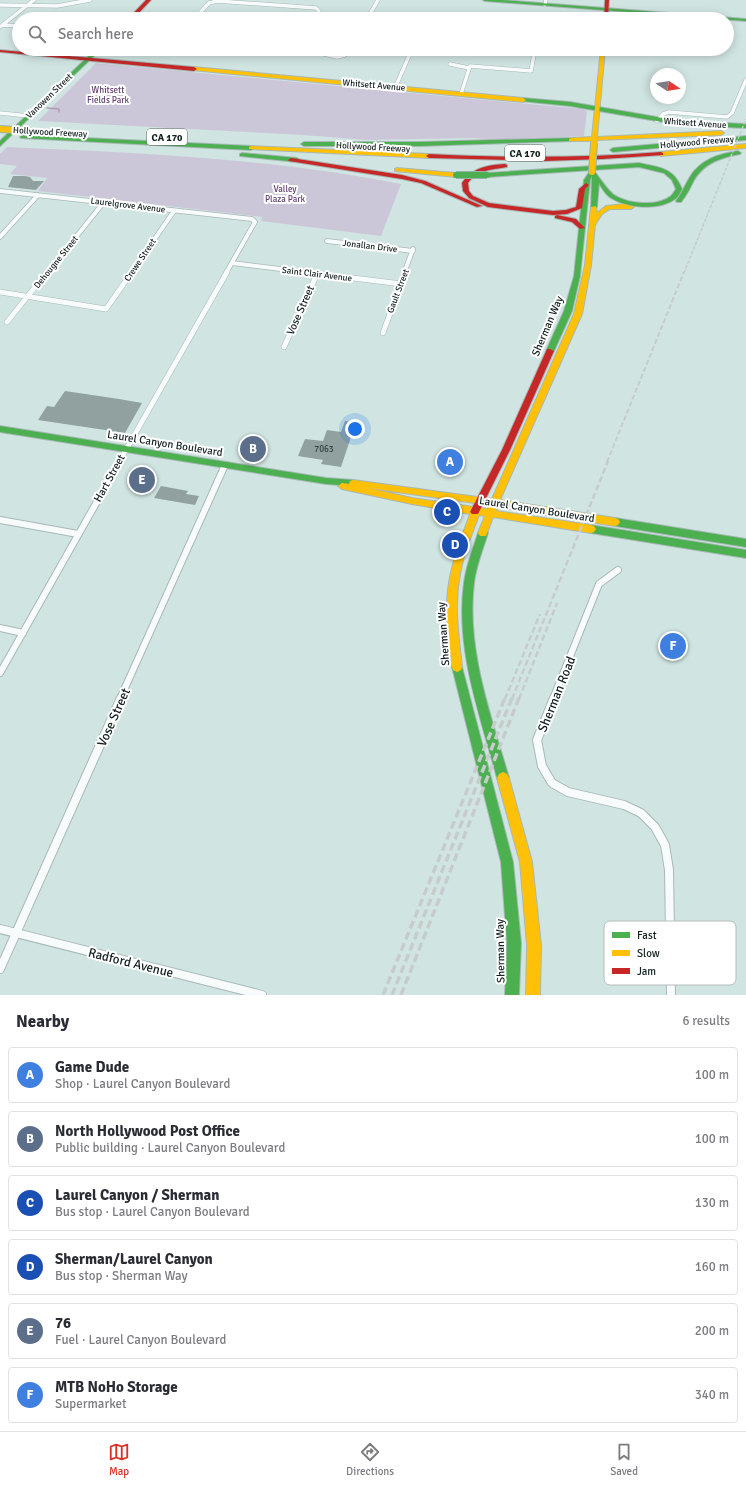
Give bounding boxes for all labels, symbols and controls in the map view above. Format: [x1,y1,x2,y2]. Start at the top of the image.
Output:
search box [12,12,734,56]
icon: search [26,23,48,45]
text: Search here [58,25,134,43]
north arrow [650,68,686,104]
street label: Vanowen Street [24,72,75,121]
street label: Whitsett Avenue [342,77,406,94]
park label: Whitsett Fields Park [87,85,130,106]
street label: Whitsett Avenue [663,116,727,131]
street label: Hollywood Freeway [13,125,88,140]
road number: CA 170 [147,129,187,145]
street label: Hollywood Freeway [660,134,735,151]
street label: Hollywood Freeway [336,140,411,155]
road number: CA 170 [505,145,545,161]
park label: Valley Plaza Park [265,184,306,205]
street label: Laurelgrove Avenue [90,195,167,216]
street label: Dehougne Street [32,234,81,291]
street label: Crewe Street [122,237,159,284]
street label: Jonallan Drive [342,238,398,255]
street label: Saint Clair Avenue [281,265,353,284]
street label: Gault Street [385,268,412,315]
street label: Vose Street [284,283,317,337]
street label: Sherman Way [529,293,566,358]
your location [345,419,365,439]
street label: Laurel Canyon Boulevard [106,428,224,459]
pin: B [240,434,266,464]
house number: 7063 [314,444,334,455]
pin: A [437,447,463,477]
street label: Hart Street [91,452,128,504]
pin: E [129,465,155,495]
street label: Laurel Canyon Boulevard [478,494,596,525]
pin: C [434,497,460,527]
pin: D [442,530,468,560]
street label: Sherman Way [435,601,452,666]
pin: F [660,631,686,661]
street label: Sherman Road [534,654,579,735]
street label: Vose Street [94,685,134,749]
street label: Sherman Way [493,918,508,983]
legend [604,921,736,985]
text: Fast [637,929,657,942]
street label: Radford Avenue [87,945,175,981]
text: Slow [637,947,660,960]
text: Jam [637,965,656,978]
text: Nearby [16,1011,69,1032]
text: 6 results [682,1013,730,1029]
text: Game Dude [55,1058,129,1076]
text: A [26,1067,34,1083]
text: 100 m [695,1067,729,1083]
text: Shop · Laurel Canyon Boulevard [55,1076,230,1092]
text: North Hollywood Post Office [55,1122,240,1140]
text: B [26,1131,34,1147]
text: 100 m [695,1131,729,1147]
text: Public building · Laurel Canyon Boulevard [55,1140,285,1156]
text: Laurel Canyon / Sherman [55,1186,219,1204]
text: C [26,1195,34,1211]
text: 130 m [695,1195,729,1211]
text: Bus stop · Laurel Canyon Boulevard [55,1204,250,1220]
text: Sherman/Laurel Canyon [55,1250,213,1268]
text: D [26,1259,34,1275]
text: 160 m [695,1259,729,1275]
text: Bus stop · Sherman Way [55,1268,188,1284]
text: 76 [55,1314,71,1332]
text: E [26,1323,34,1339]
text: 200 m [695,1323,729,1339]
text: Fuel · Laurel Canyon Boulevard [55,1332,226,1348]
text: MTB NoHo Storage [55,1378,178,1396]
text: F [27,1387,33,1403]
text: 340 m [695,1387,729,1403]
text: Supermarket [55,1396,127,1412]
tab: Map [108,1441,130,1478]
tab: Directions [346,1441,394,1478]
tab: Saved [610,1441,638,1478]

